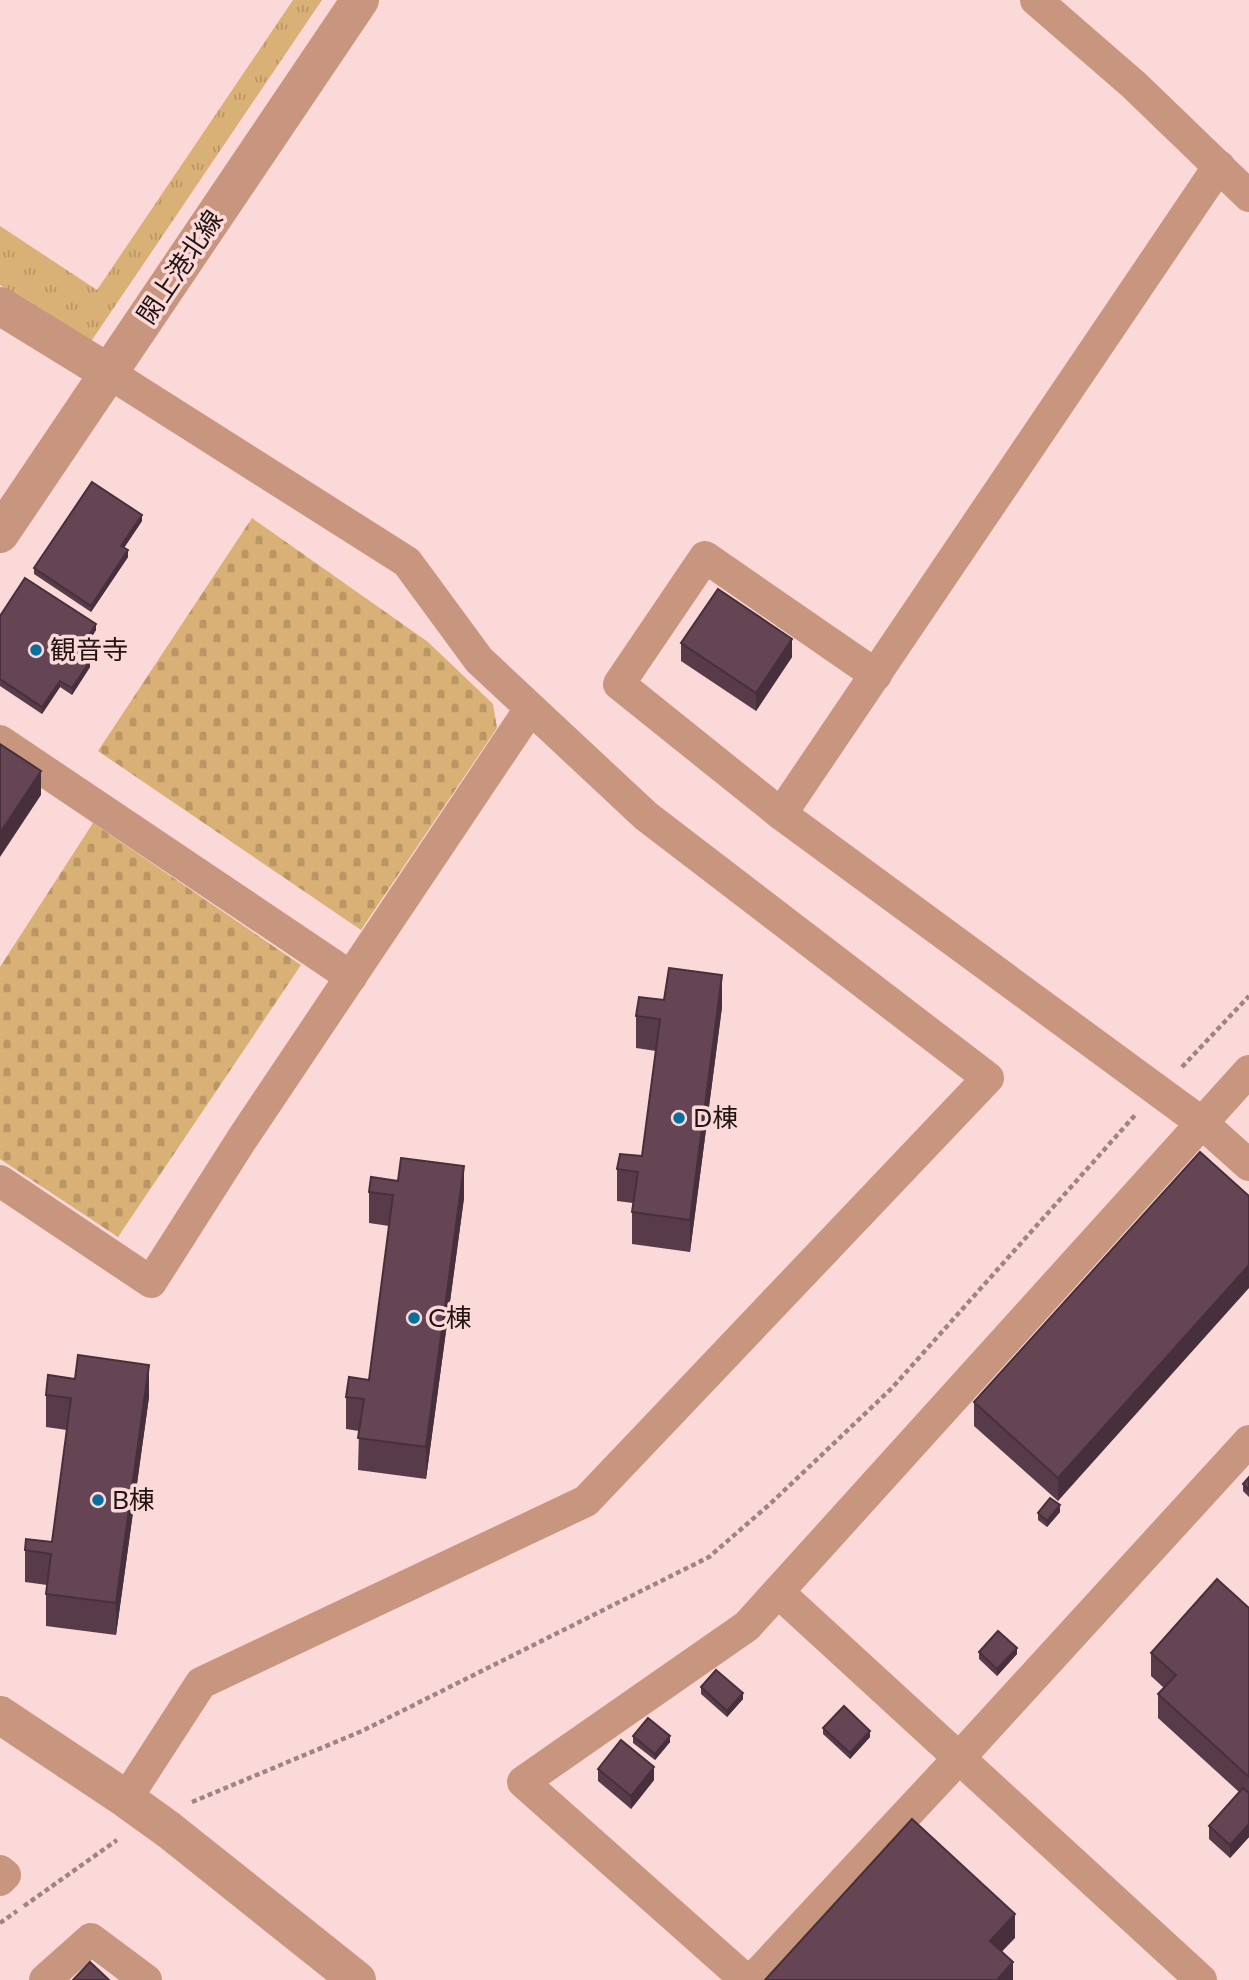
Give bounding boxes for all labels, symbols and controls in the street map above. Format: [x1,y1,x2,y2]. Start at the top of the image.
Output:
street label: 閖上港北線 [130,204,228,329]
place label: 観音寺 [50,633,128,664]
marker: 観音寺 [28,642,44,658]
place label: D棟 [693,1101,738,1132]
marker: D棟 [671,1110,687,1126]
place label: C棟 [428,1301,472,1332]
marker: C棟 [406,1310,422,1326]
place label: B棟 [112,1483,155,1514]
marker: B棟 [90,1492,106,1508]

